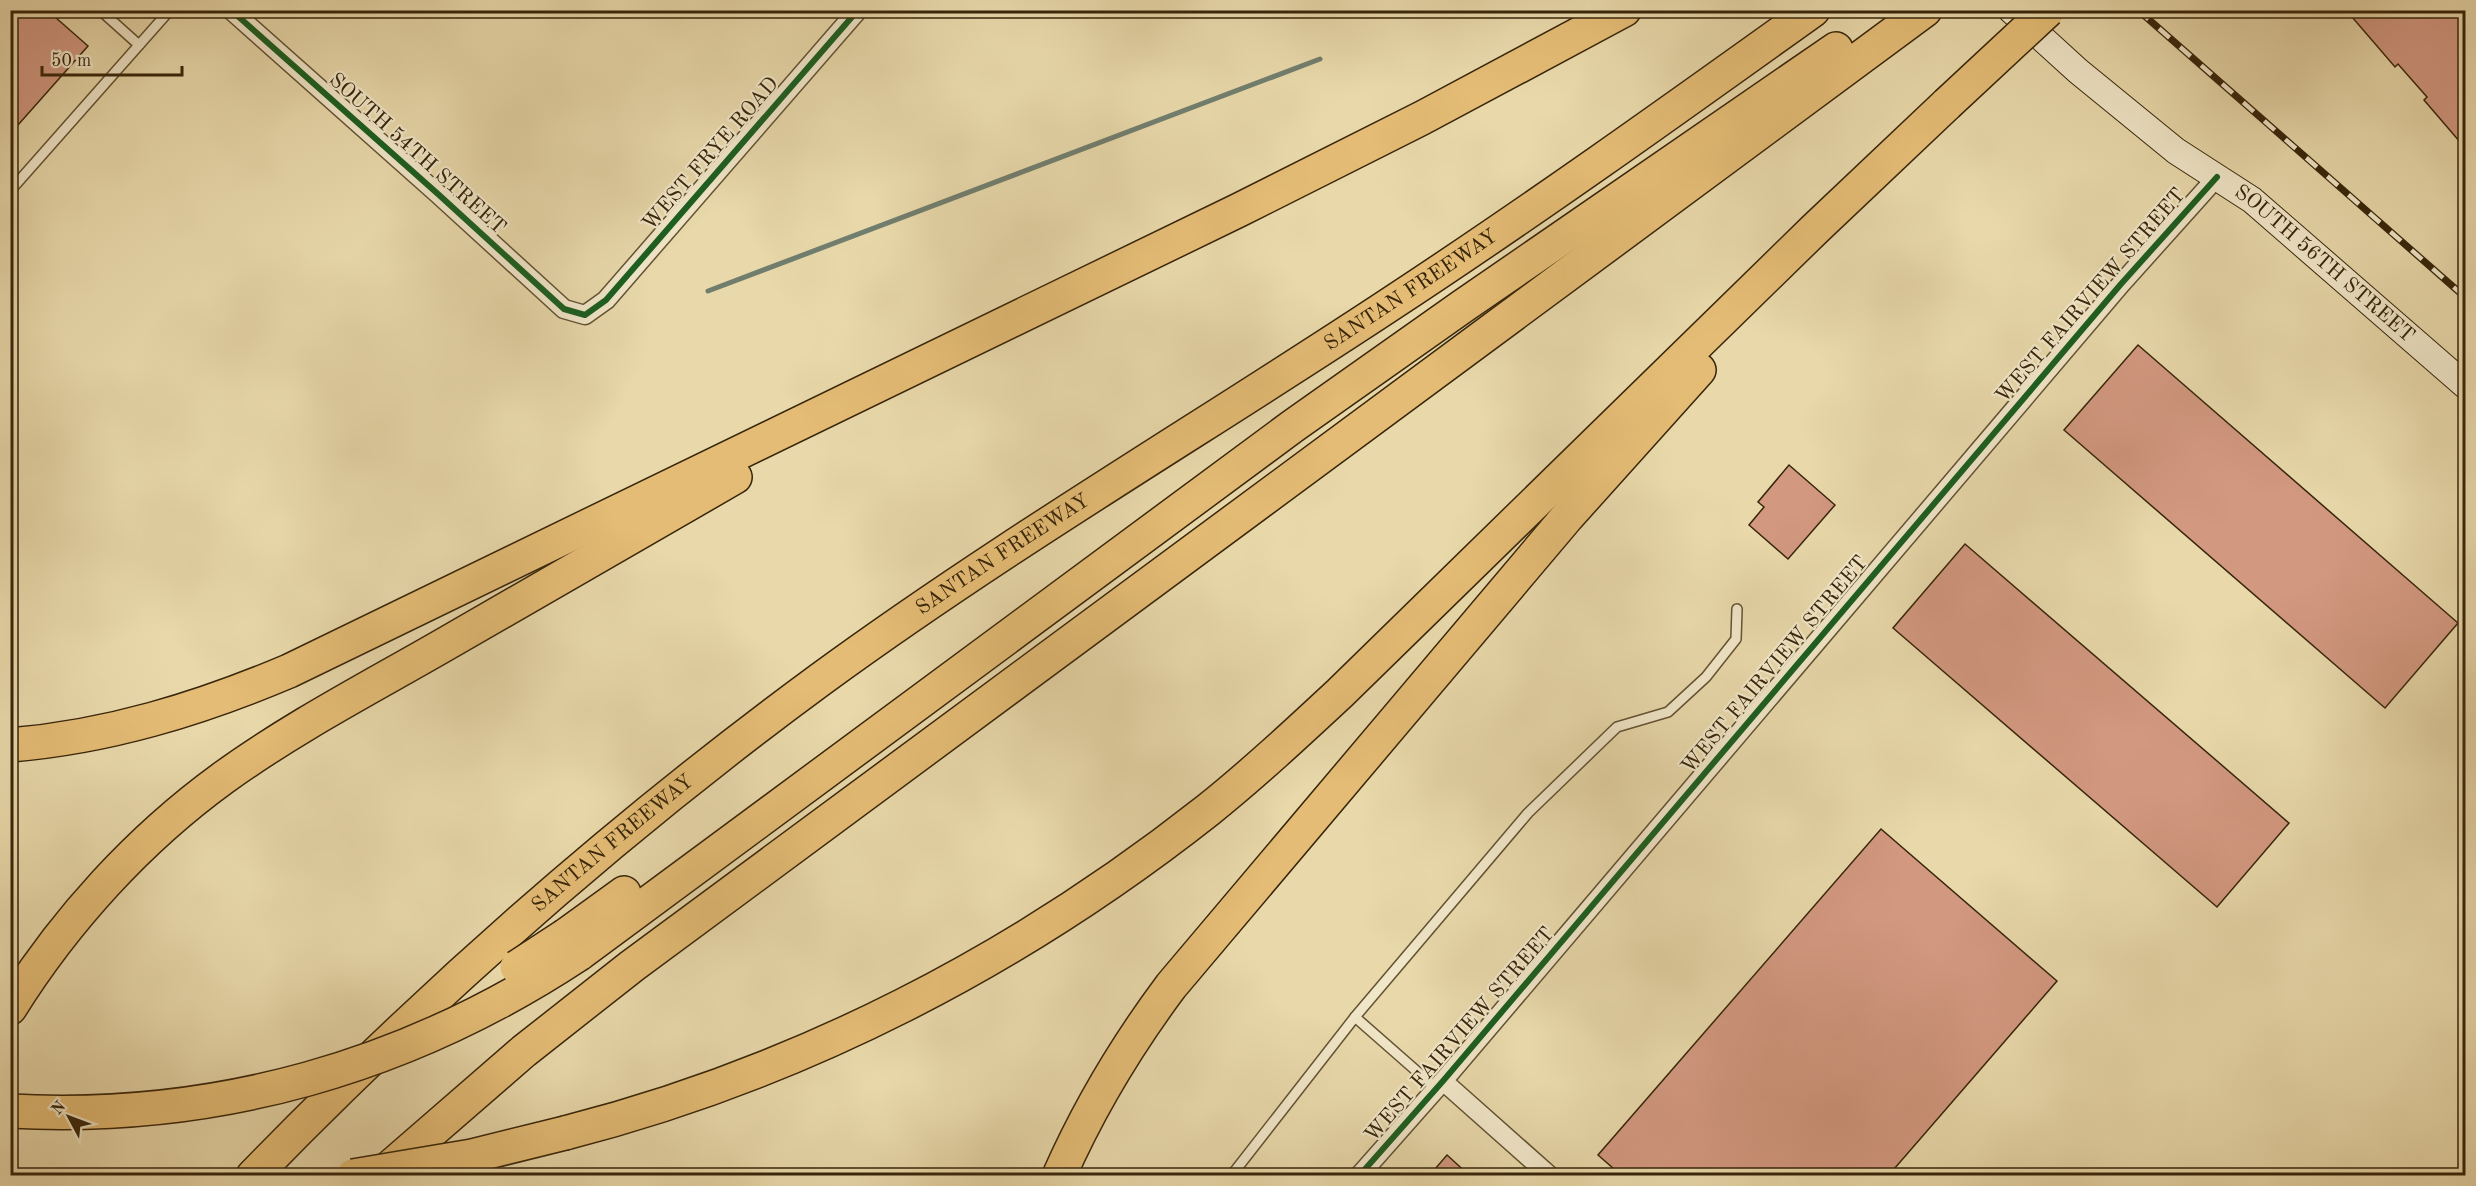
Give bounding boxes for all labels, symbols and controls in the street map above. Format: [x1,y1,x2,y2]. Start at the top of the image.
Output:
scale bar [42,39,182,77]
text: 50 m [51,52,91,70]
street label: SOUTH 54TH STREET [325,69,509,239]
street label: WEST FRYE ROAD [639,73,783,235]
street label: SOUTH 56TH STREET [2231,181,2418,347]
street label: WEST FAIRVIEW STREET [1992,185,2190,407]
street label: SANTAN FREEWAY [1320,225,1501,355]
street label: SANTAN FREEWAY [912,490,1093,619]
street label: WEST FAIRVIEW STREET [1678,552,1872,778]
street label: SANTAN FREEWAY [528,771,697,916]
street label: WEST FAIRVIEW STREET [1361,924,1559,1146]
north arrow [39,1087,99,1147]
text: N [49,1098,70,1118]

